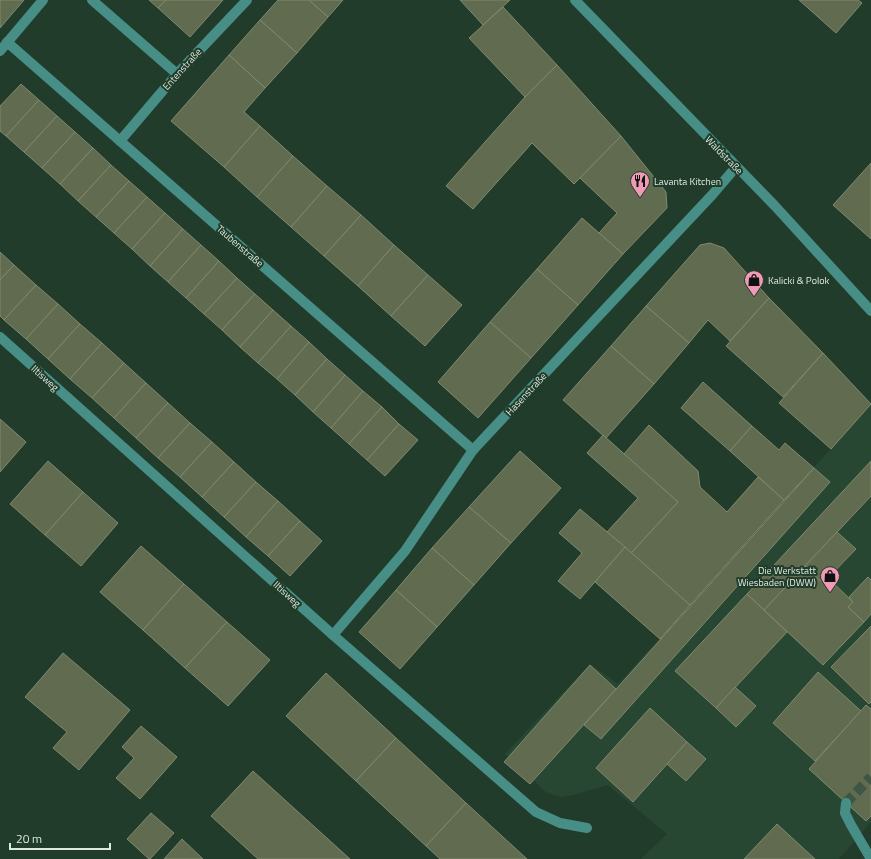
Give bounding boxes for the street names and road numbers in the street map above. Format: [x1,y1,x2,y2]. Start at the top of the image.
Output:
street label: Entenstraße [159,45,205,93]
street label: Waldstraße [702,132,746,178]
street label: Taubenstraße [213,221,267,271]
street label: Iltisweg [28,361,62,395]
street label: Hasenstraße [502,369,550,419]
street label: Iltisweg [270,577,304,611]

